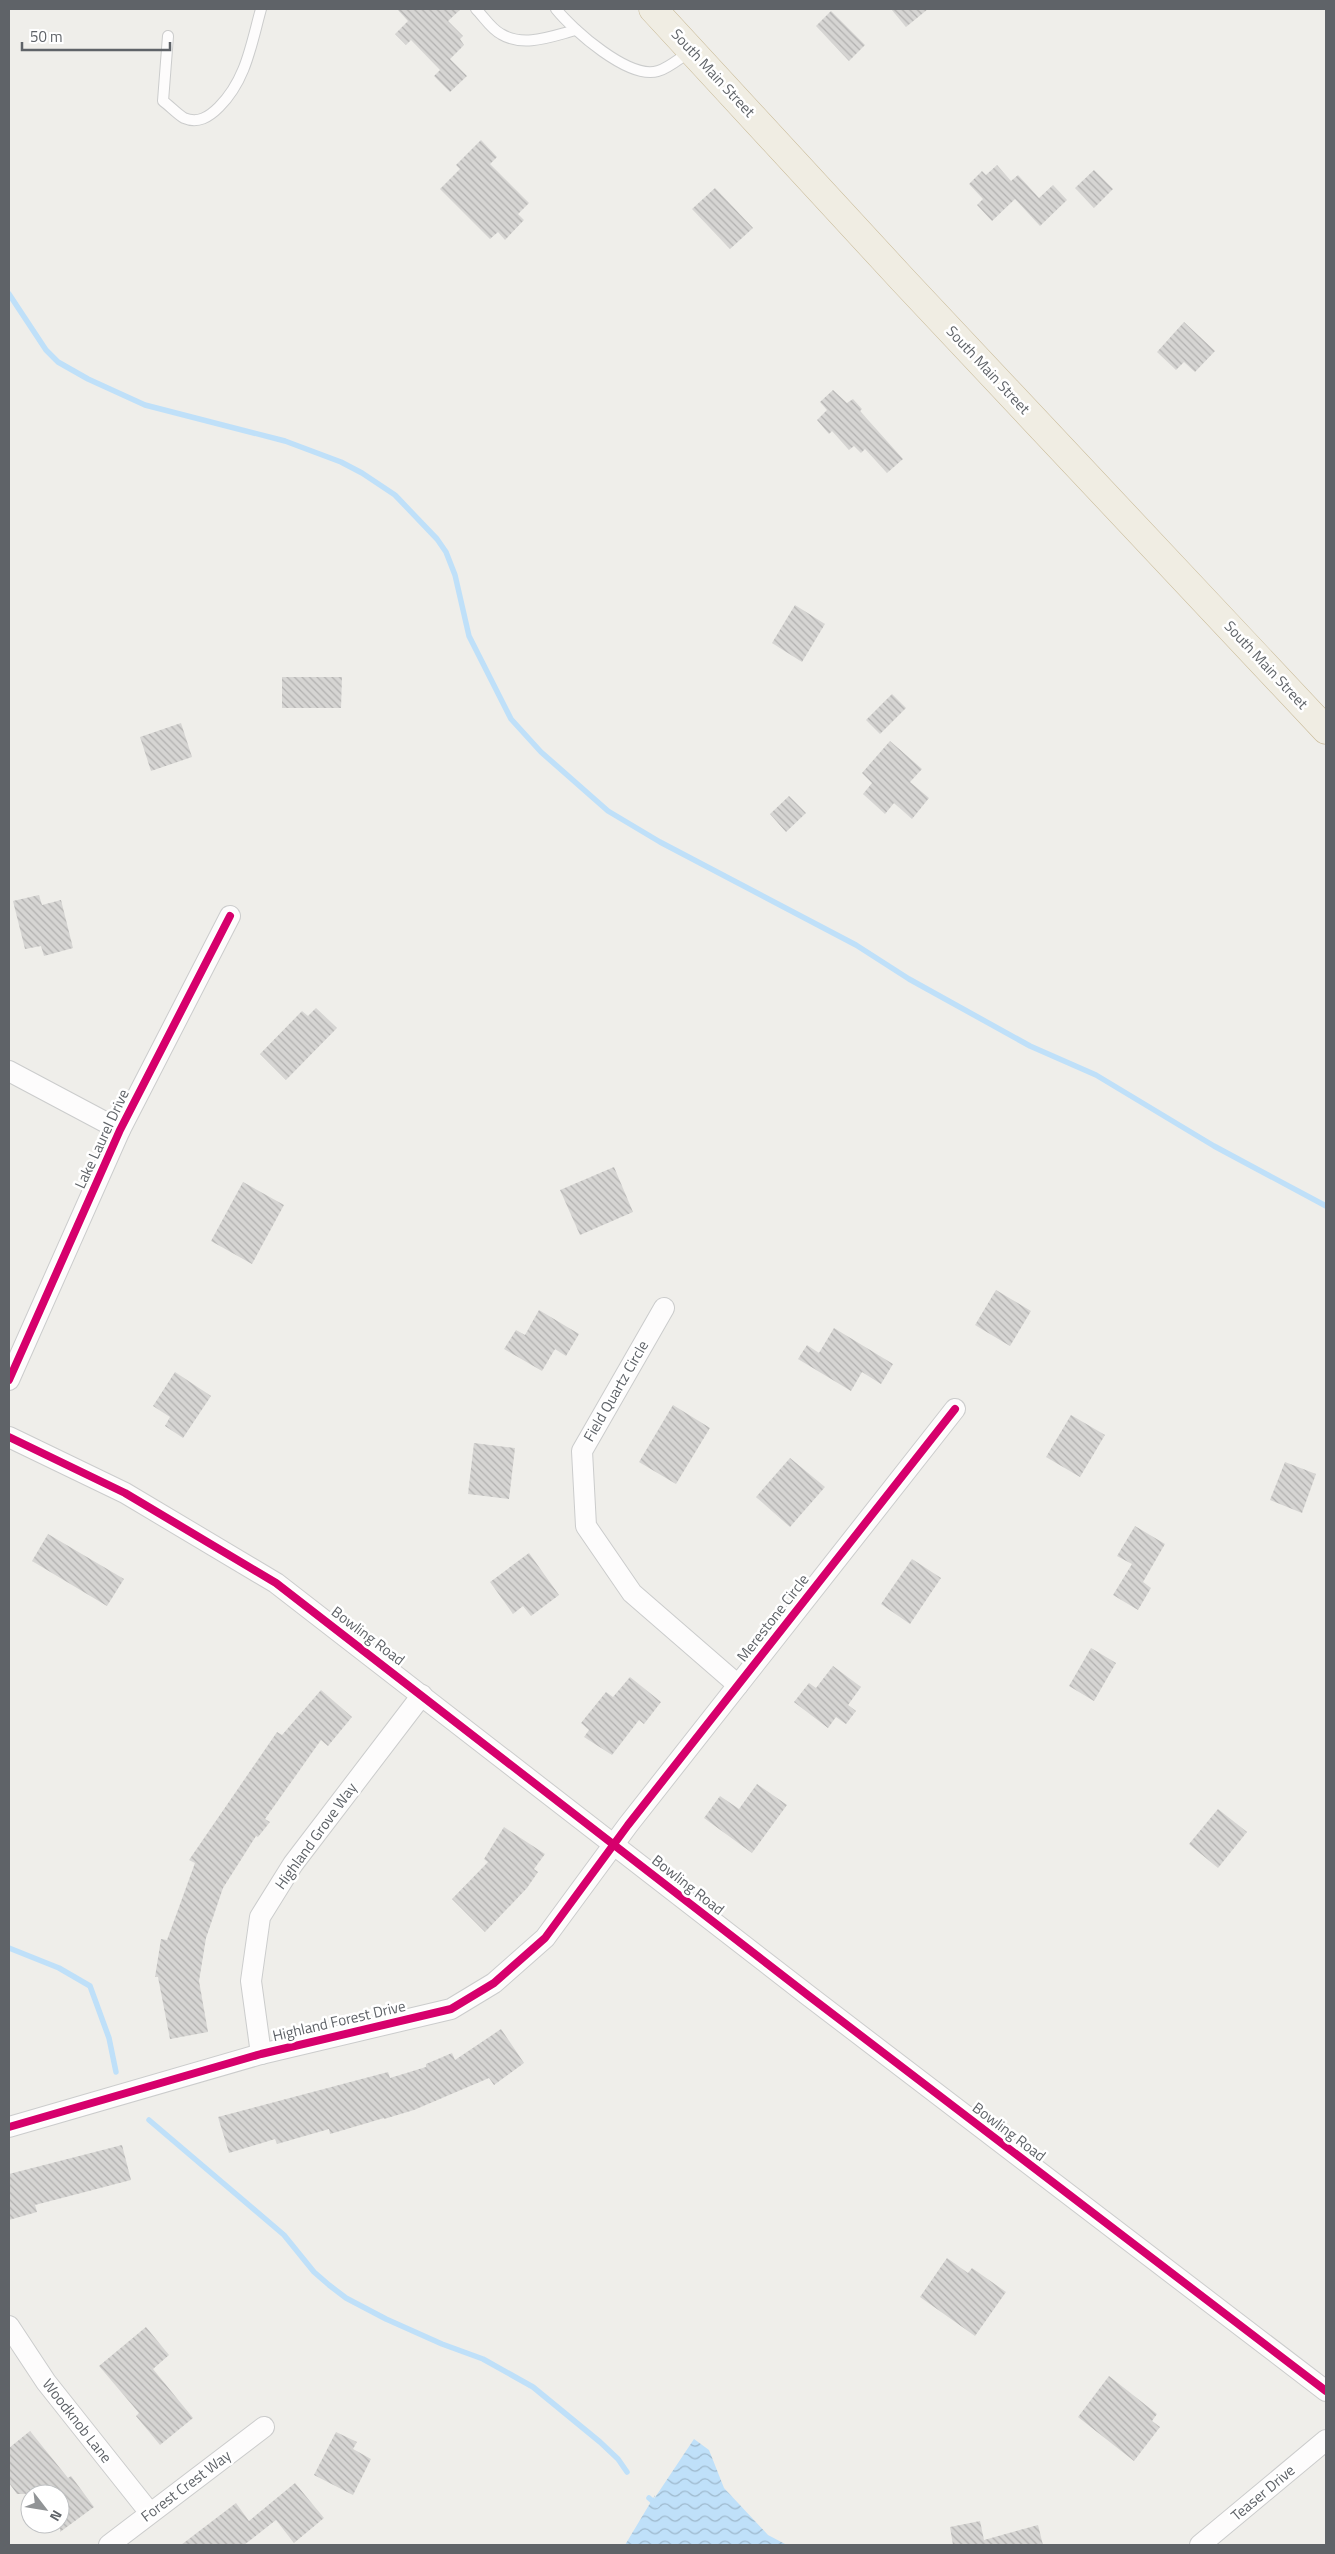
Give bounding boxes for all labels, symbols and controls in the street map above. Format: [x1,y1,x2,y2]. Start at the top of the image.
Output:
scale bar [22,20,170,52]
street label: South Main Street [666,23,761,123]
text: 50 m [30,25,63,48]
street label: South Main Street [941,320,1036,420]
street label: South Main Street [1219,615,1314,715]
street label: Lake Laurel Drive [68,1085,135,1192]
street label: Field Quartz Circle [577,1336,654,1446]
street label: Merestone Circle [731,1569,814,1666]
street label: Bowling Road [327,1600,410,1671]
street label: Highland Grove Way [269,1777,362,1894]
street label: Bowling Road [647,1849,730,1920]
street label: Highland Forest Drive [270,1994,408,2047]
street label: Bowling Road [968,2096,1051,2167]
street label: Woodknob Lane [37,2374,118,2468]
street label: Forest Crest Way [136,2444,236,2527]
street label: Teaser Drive [1226,2459,1300,2526]
north arrow [20,2484,70,2534]
text: N [45,2506,68,2526]

